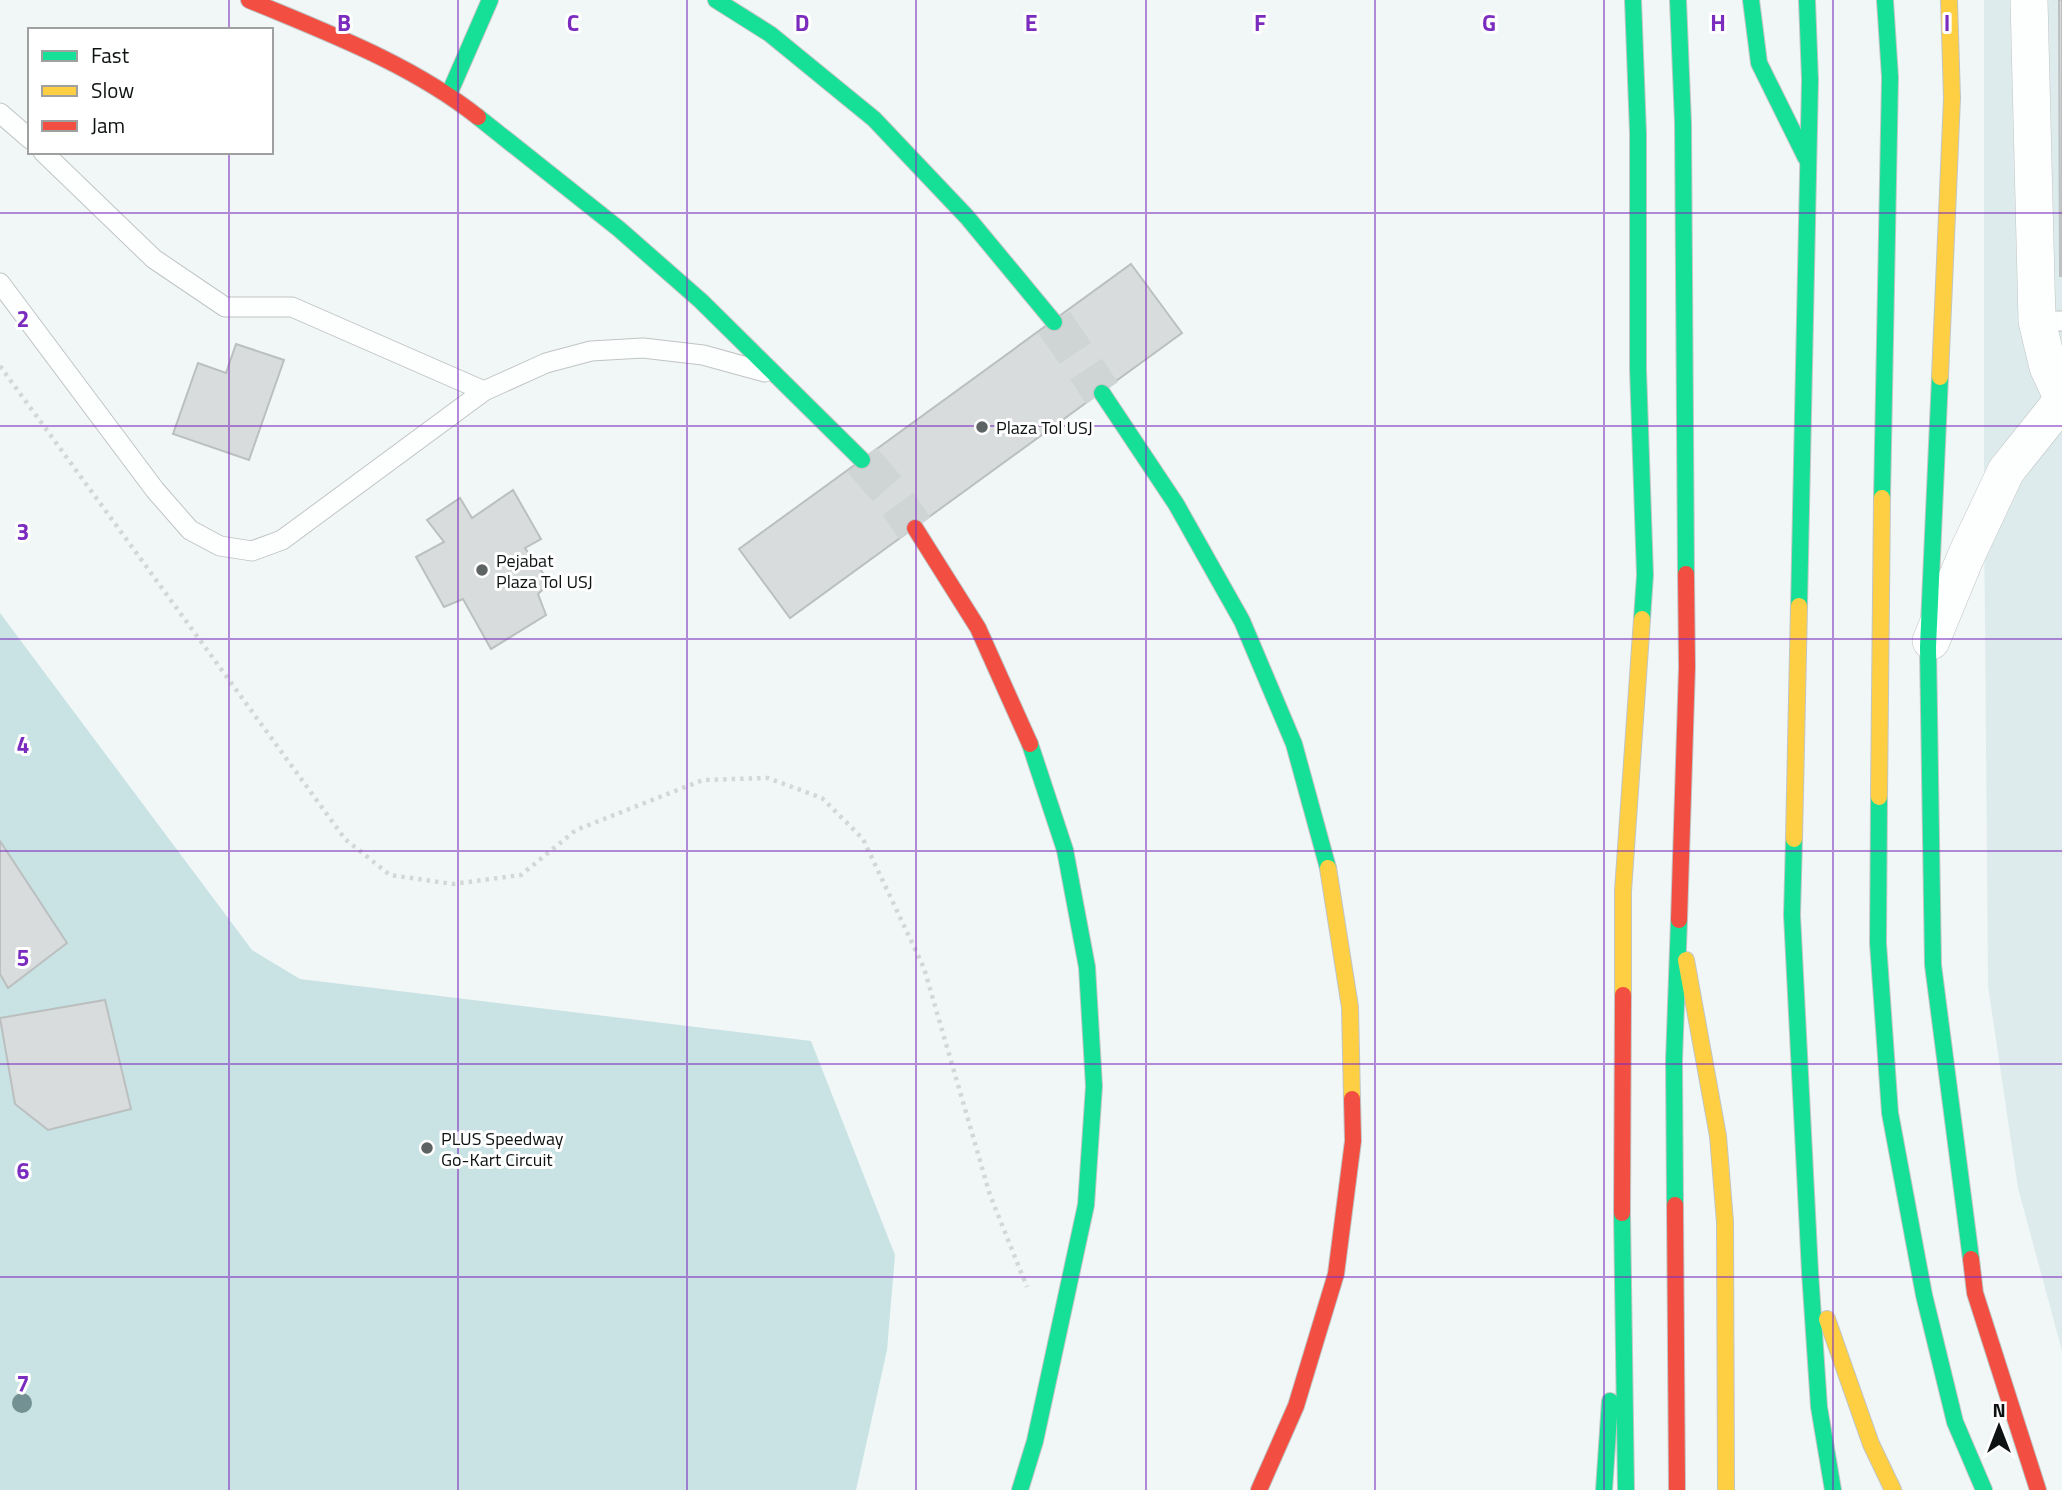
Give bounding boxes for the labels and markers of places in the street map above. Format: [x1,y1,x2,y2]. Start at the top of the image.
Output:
place label: Plaza Tol USJ [996,414,1093,441]
marker: Plaza Tol USJ [974,419,990,435]
place label: Pejabat Plaza Tol USJ [496,547,593,595]
marker: Pejabat Plaza Tol USJ [474,562,490,578]
place label: PLUS Speedway Go-Kart Circuit [441,1125,564,1173]
marker: PLUS Speedway Go-Kart Circuit [419,1140,435,1156]

